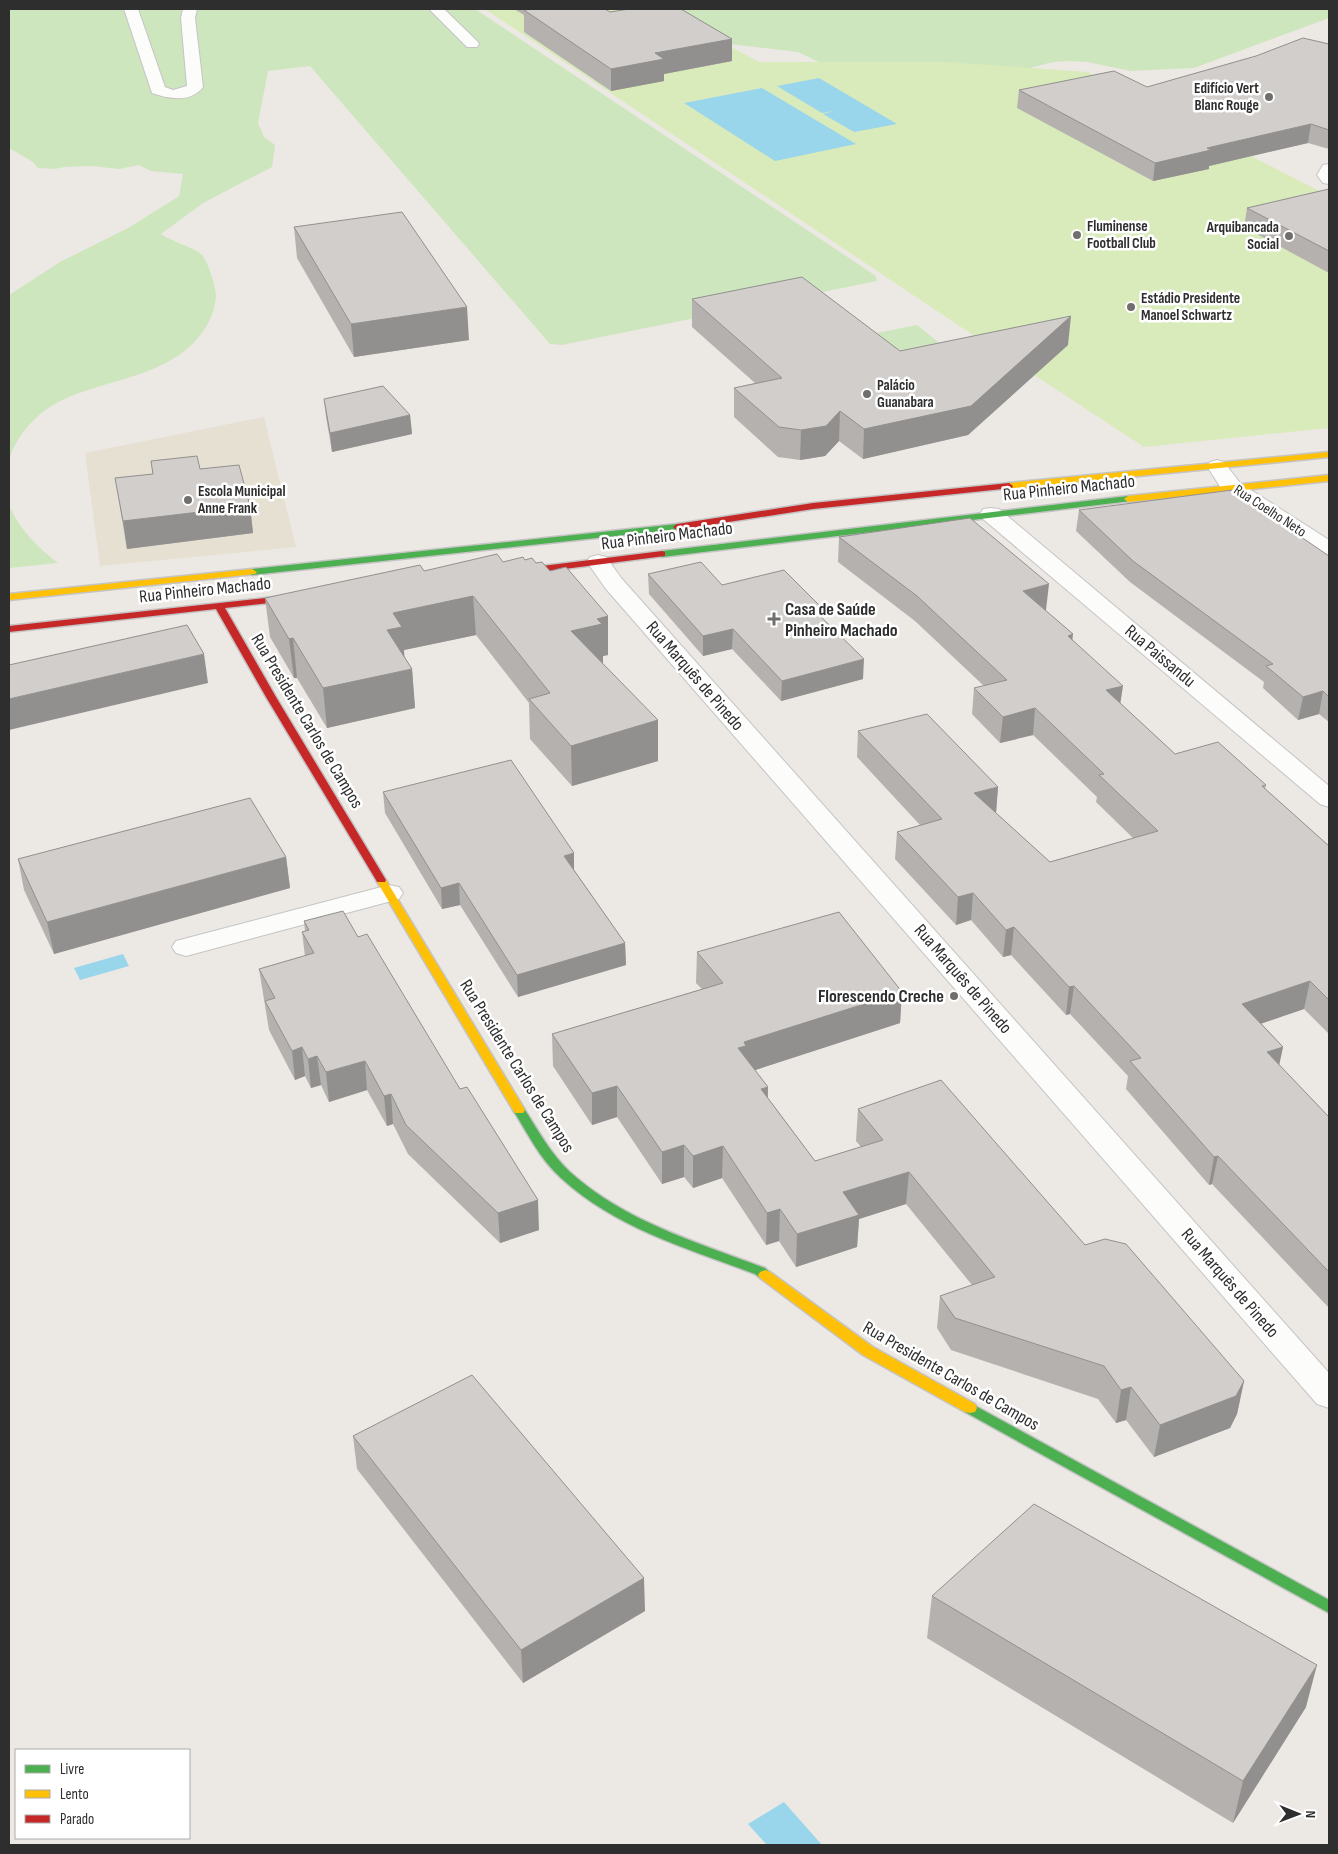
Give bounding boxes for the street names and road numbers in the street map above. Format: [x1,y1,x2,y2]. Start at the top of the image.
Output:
street label: Rua Pinheiro Machado [1002,471,1136,505]
street label: Rua Coelho Neto [1230,480,1310,542]
street label: Rua Pinheiro Machado [600,518,734,554]
street label: Rua Pinheiro Machado [138,573,272,607]
street label: Rua Marquês de Pinedo [642,617,748,735]
street label: Rua Paissandu [1120,620,1200,692]
street label: Rua Presidente Carlos de Campos [247,630,367,812]
street label: Rua Marquês de Pinedo [910,920,1016,1038]
street label: Rua Presidente Carlos de Campos [455,976,579,1156]
street label: Rua Marquês de Pinedo [1177,1224,1283,1342]
street label: Rua Presidente Carlos de Campos [859,1317,1043,1435]

